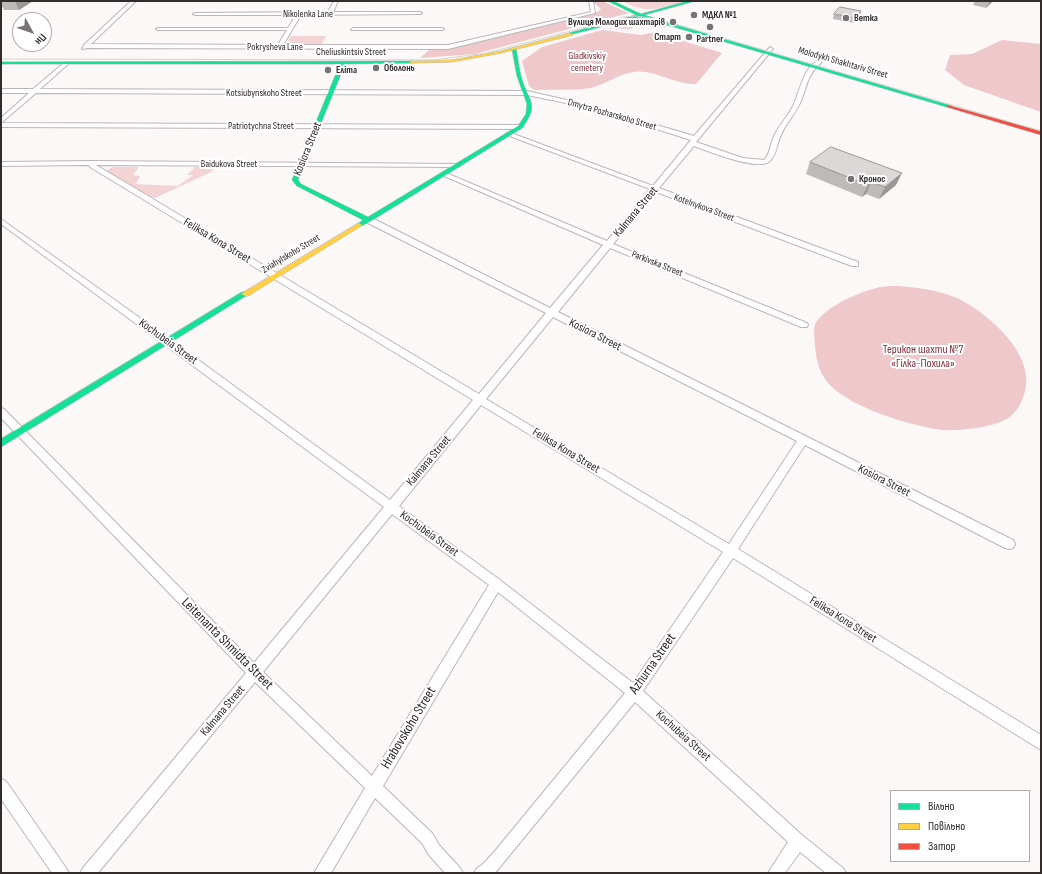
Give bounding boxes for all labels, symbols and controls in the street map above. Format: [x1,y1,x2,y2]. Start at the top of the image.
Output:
street label: Nikolenka Lane [283,8,333,20]
place label: МДКЛ №1 [702,9,737,21]
marker: МДКЛ №1 [689,10,699,20]
north arrow [12,12,52,52]
place label: Ветка [854,12,878,24]
marker: Ветка [841,13,851,23]
place label: Вулиця Молодих шахтарів [568,16,665,28]
marker: Вулиця Молодих шахтарів [668,17,678,27]
marker: Partner [705,22,715,32]
text: Пн [32,31,49,48]
place label: Старт [654,31,681,43]
marker: Старт [684,32,694,42]
place label: Partner [697,33,723,45]
street label: Pokrysheva Lane [247,41,303,53]
street label: Molodykh Shakhtariv Street [797,44,889,82]
street label: Cheliuskintsiv Street [316,46,386,58]
park label: Gladkivskiy cemetery [568,50,606,74]
place label: Оболонь [384,62,415,74]
marker: Оболонь [371,63,381,73]
place label: Еліта [336,64,357,76]
marker: Еліта [323,65,333,75]
street label: Kotsiubynskoho Street [226,87,302,99]
street label: Dmytra Pozharskoho Street [566,97,658,133]
street label: Patriotychna Street [228,120,294,132]
street label: Kosiora Street [291,120,325,178]
street label: Baidukova Street [201,158,257,170]
place label: Кронос [859,173,886,185]
marker: Кронос [846,174,856,184]
street label: Kalmana Street [611,184,661,240]
street label: Kotelnykova Street [672,192,736,224]
street label: Feliksa Kona Street [181,215,253,267]
street label: Zviahylskoho Street [260,232,322,276]
street label: Parkivska Street [630,248,684,280]
street label: Kochubeia Street [136,316,200,368]
street label: Kosiora Street [566,316,624,354]
park label: Терикон шахти №7 «Гілка-Похила» [883,343,963,371]
street label: Feliksa Kona Street [530,425,602,477]
street label: Kalmana Street [404,433,454,489]
street label: Kosiora Street [855,462,913,500]
street label: Kochubeia Street [397,508,461,560]
street label: Feliksa Kona Street [807,594,879,646]
street label: Leitenanta Shmidta Street [178,595,276,693]
street label: Azhurna Street [626,630,680,698]
street label: Kalmana Street [198,683,248,739]
street label: Hrabovskoho Street [378,684,440,772]
street label: Kochubeia Street [653,708,713,764]
legend [890,790,1030,862]
text: Вільно [928,799,954,814]
text: Повільно [928,819,965,834]
text: Затор [928,839,956,854]

